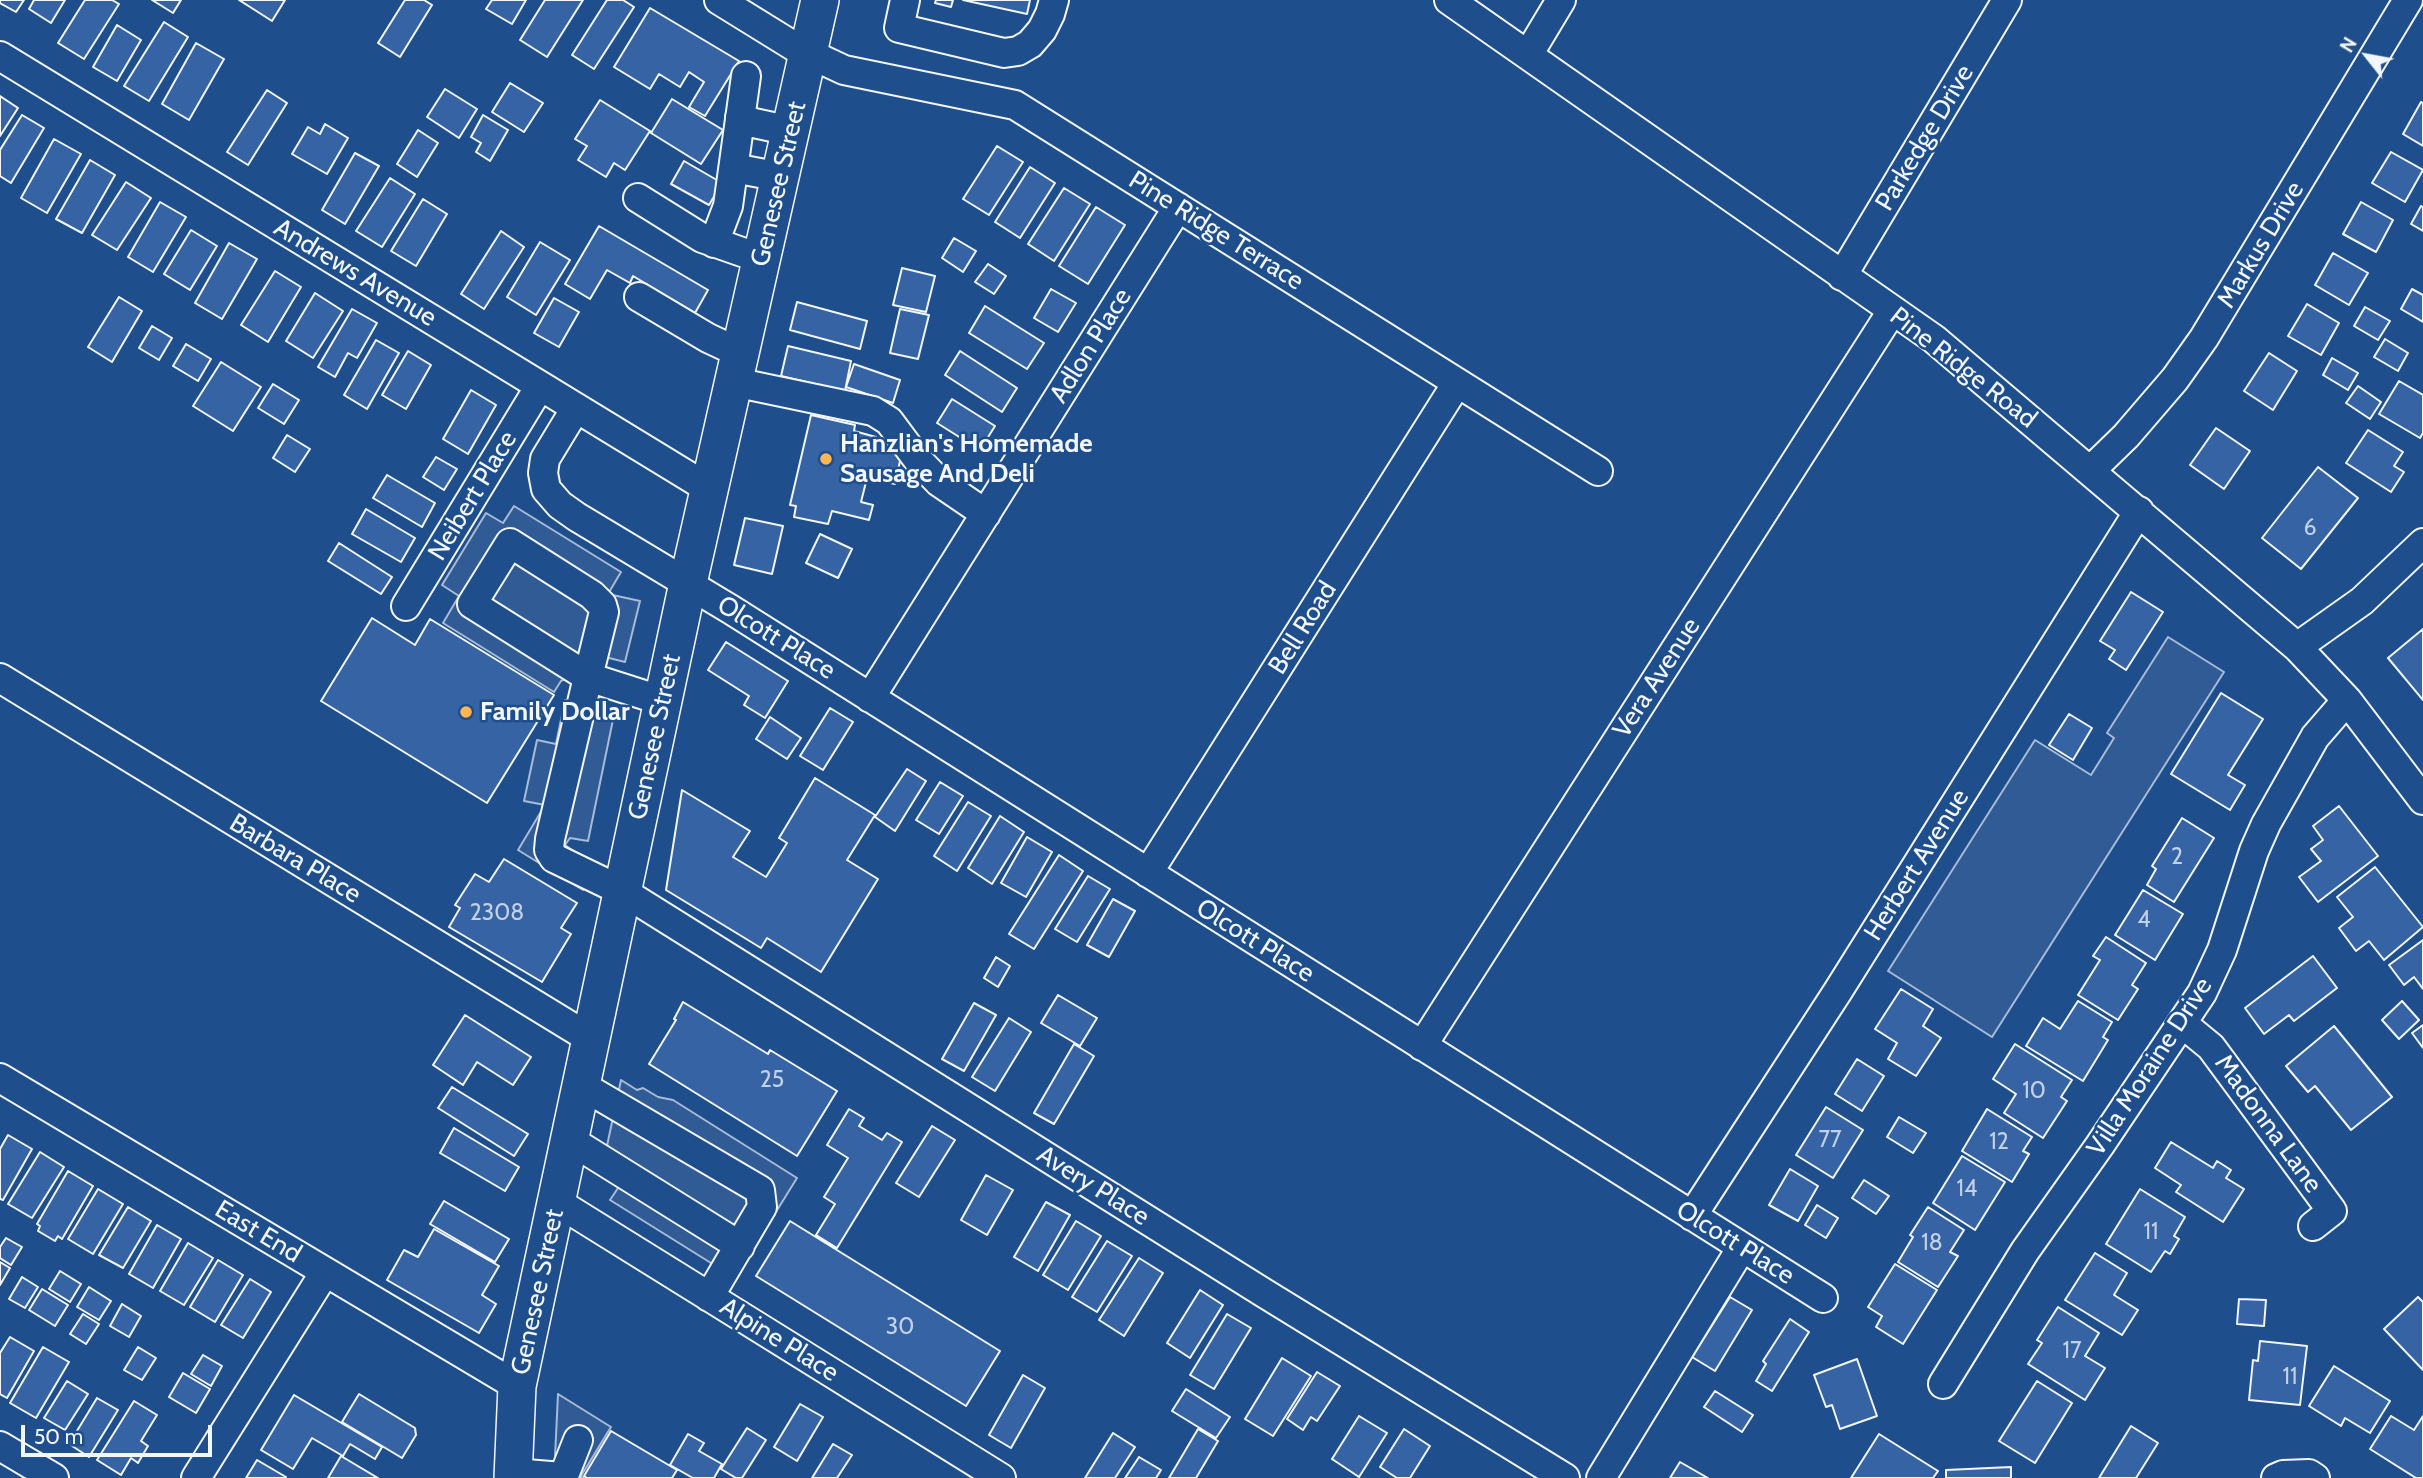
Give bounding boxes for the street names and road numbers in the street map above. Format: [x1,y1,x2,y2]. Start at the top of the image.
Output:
street label: Parkedge Drive [1869,59,1981,217]
street label: Genesee Street [745,98,813,270]
street label: Pine Ridge Terrace [1123,165,1309,297]
street label: Markus Drive [2211,176,2311,314]
street label: Andrews Avenue [268,212,442,334]
street label: Adlon Place [1044,283,1138,409]
street label: Pine Ridge Road [1883,301,2043,435]
street label: Neibert Place [422,426,524,566]
street label: Bell Road [1262,576,1344,680]
street label: Olcott Place [711,589,841,687]
street label: Vera Avenue [1607,612,1707,744]
street label: Genesee Street [622,651,688,823]
street label: Herbert Avenue [1858,784,1976,946]
street label: Barbara Place [224,808,366,910]
street label: Olcott Place [1190,892,1320,990]
street label: Villa Moraine Drive [2081,972,2219,1162]
street label: Madonna Lane [2207,1049,2329,1199]
street label: Avery Place [1031,1139,1155,1233]
street label: East End [209,1194,307,1270]
street label: Olcott Place [1670,1194,1800,1292]
street label: Genesee Street [505,1206,571,1378]
street label: Alpine Place [714,1291,844,1389]

